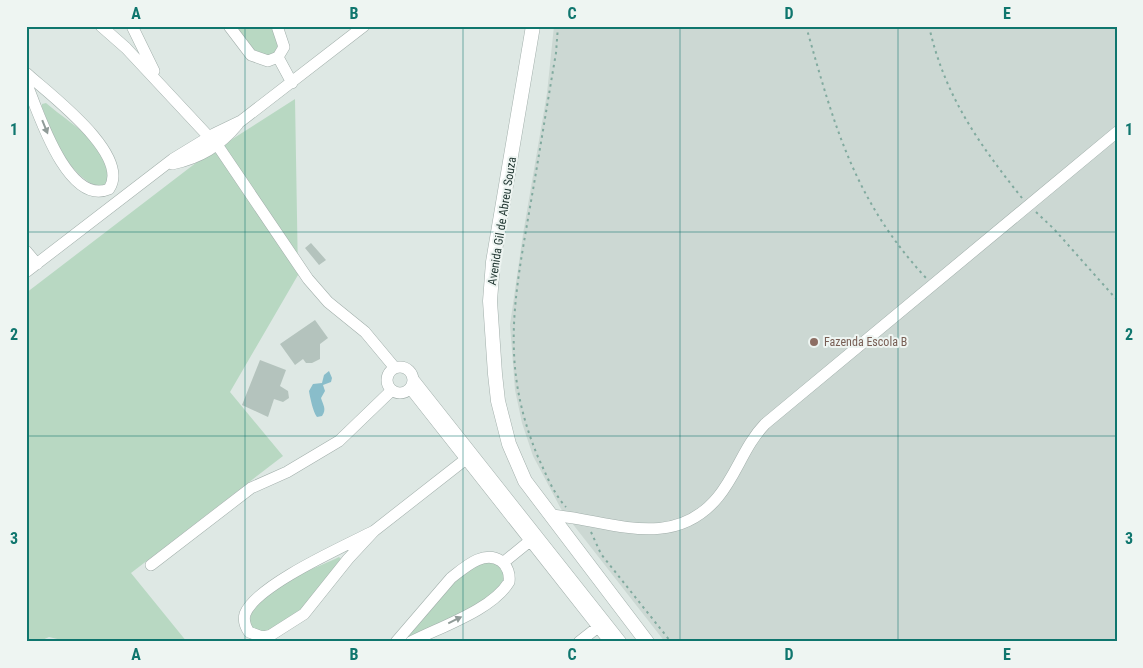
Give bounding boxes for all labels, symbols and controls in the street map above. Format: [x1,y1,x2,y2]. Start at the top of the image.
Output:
text: A [131,4,141,23]
text: B [350,4,359,23]
text: C [567,4,577,23]
text: D [784,4,794,23]
text: E [1003,4,1011,23]
text: 1 [10,120,18,139]
one-way arrow [41,120,49,134]
text: 1 [1125,120,1133,139]
street label: Avenida Gil de Abreu Souza [485,156,519,286]
text: 2 [10,325,18,344]
text: 2 [1125,325,1133,344]
place label: Fazenda Escola B [824,335,907,349]
marker: Fazenda Escola B [808,336,820,348]
text: 3 [10,529,18,548]
text: 3 [1125,529,1133,548]
one-way arrow [448,616,462,624]
text: A [131,645,141,664]
text: B [350,645,359,664]
text: C [567,645,577,664]
text: D [784,645,794,664]
text: E [1003,645,1011,664]

